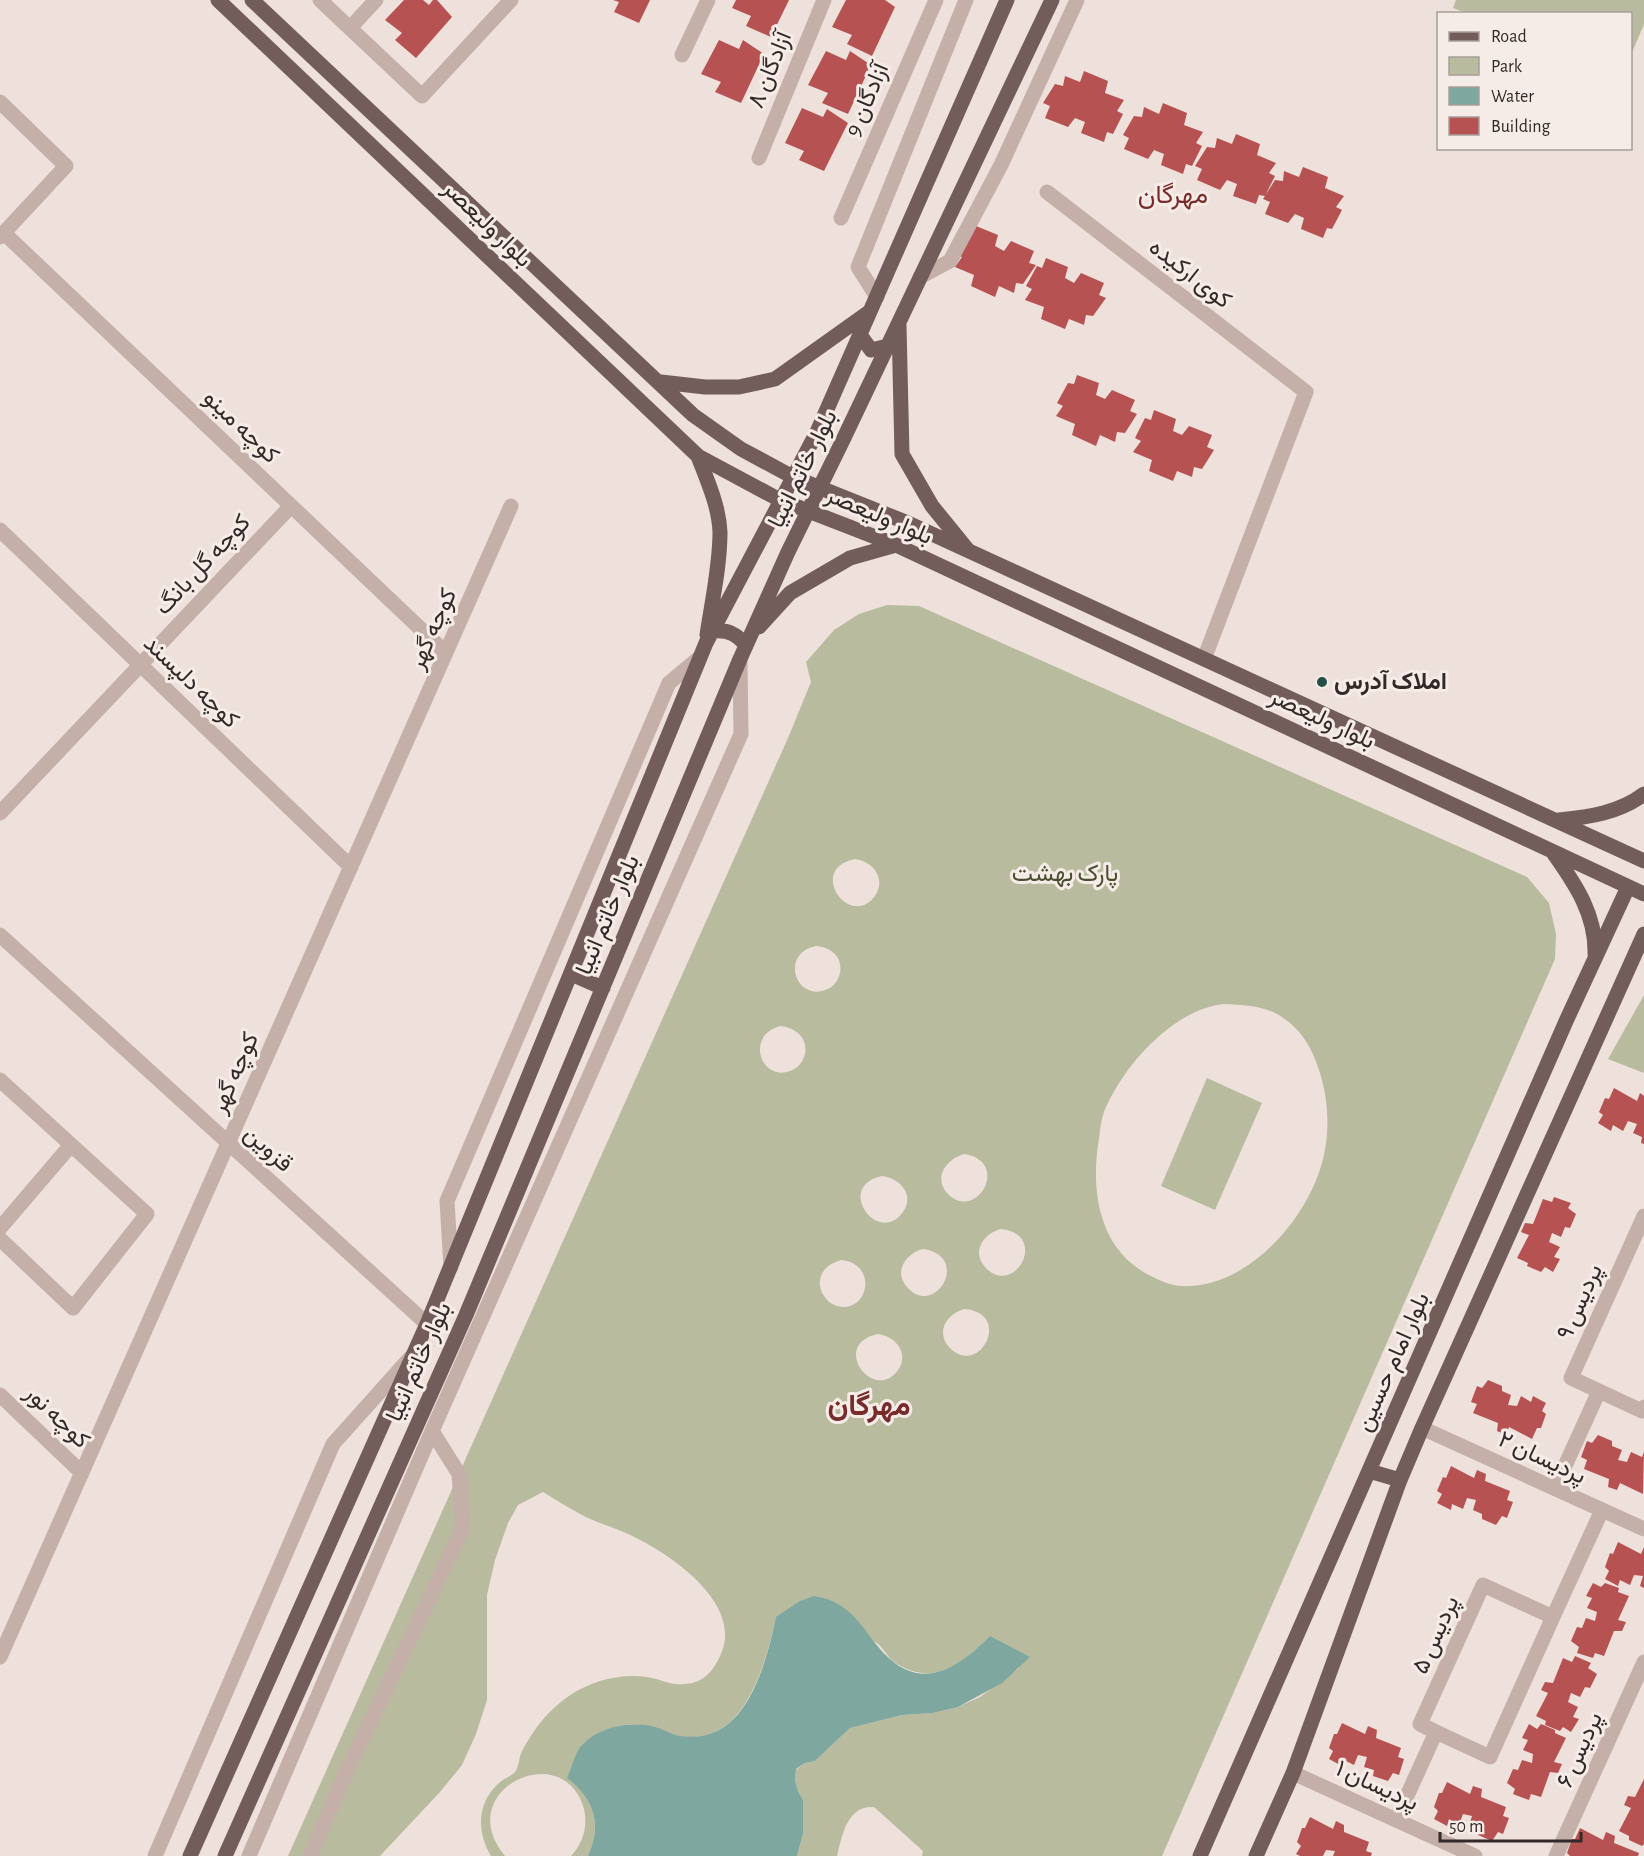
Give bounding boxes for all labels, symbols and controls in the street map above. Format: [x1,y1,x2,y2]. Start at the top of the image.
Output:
legend [1437,12,1632,150]
street label: آزادگان ۸ [743,26,799,112]
text: Road [1491,28,1527,46]
street label: آزادگان 9 [840,57,896,141]
text: Park [1491,58,1523,76]
text: Water [1491,88,1534,106]
text: Building [1491,118,1551,136]
street label: بلوار ولیعصر [436,175,536,273]
district label: مهرگان [1138,182,1208,210]
street label: کوی ارکیده [1143,235,1236,315]
street label: کوچه مینو [197,386,283,470]
street label: بلوار خاتم انبیا [764,406,844,533]
street label: بلوار ولیعصر [821,482,936,551]
street label: کوچه گل بانگ [150,510,257,622]
street label: کوچه گهر [403,585,464,675]
street label: کوچه دلپسند [137,631,243,735]
place label: املاک آدرس [1334,669,1447,696]
marker: املاک آدرس [1315,675,1329,689]
street label: بلوار ولیعصر [1264,684,1378,756]
street label: بلوار خاتم انبیا [572,852,647,980]
park label: پارک بهشت [1012,862,1118,889]
street label: کوچه گهر [205,1029,266,1119]
street label: قزوین [238,1121,297,1178]
street label: پردیس ۹ [1553,1261,1610,1345]
street label: بلوار امام حسین [1352,1289,1437,1436]
street label: بلوار خاتم انبیا [382,1299,459,1426]
street label: کوچه نور [17,1380,94,1455]
district label: مهرگان [827,1390,911,1423]
street label: پردیسان ۲ [1493,1427,1590,1491]
street label: پردیس ۵ [1408,1592,1466,1679]
street label: پردیس ۶ [1553,1709,1610,1793]
street label: پردیسان ۱ [1331,1756,1422,1818]
scale bar [1440,1805,1581,1843]
text: 50 m [1449,1818,1483,1836]

